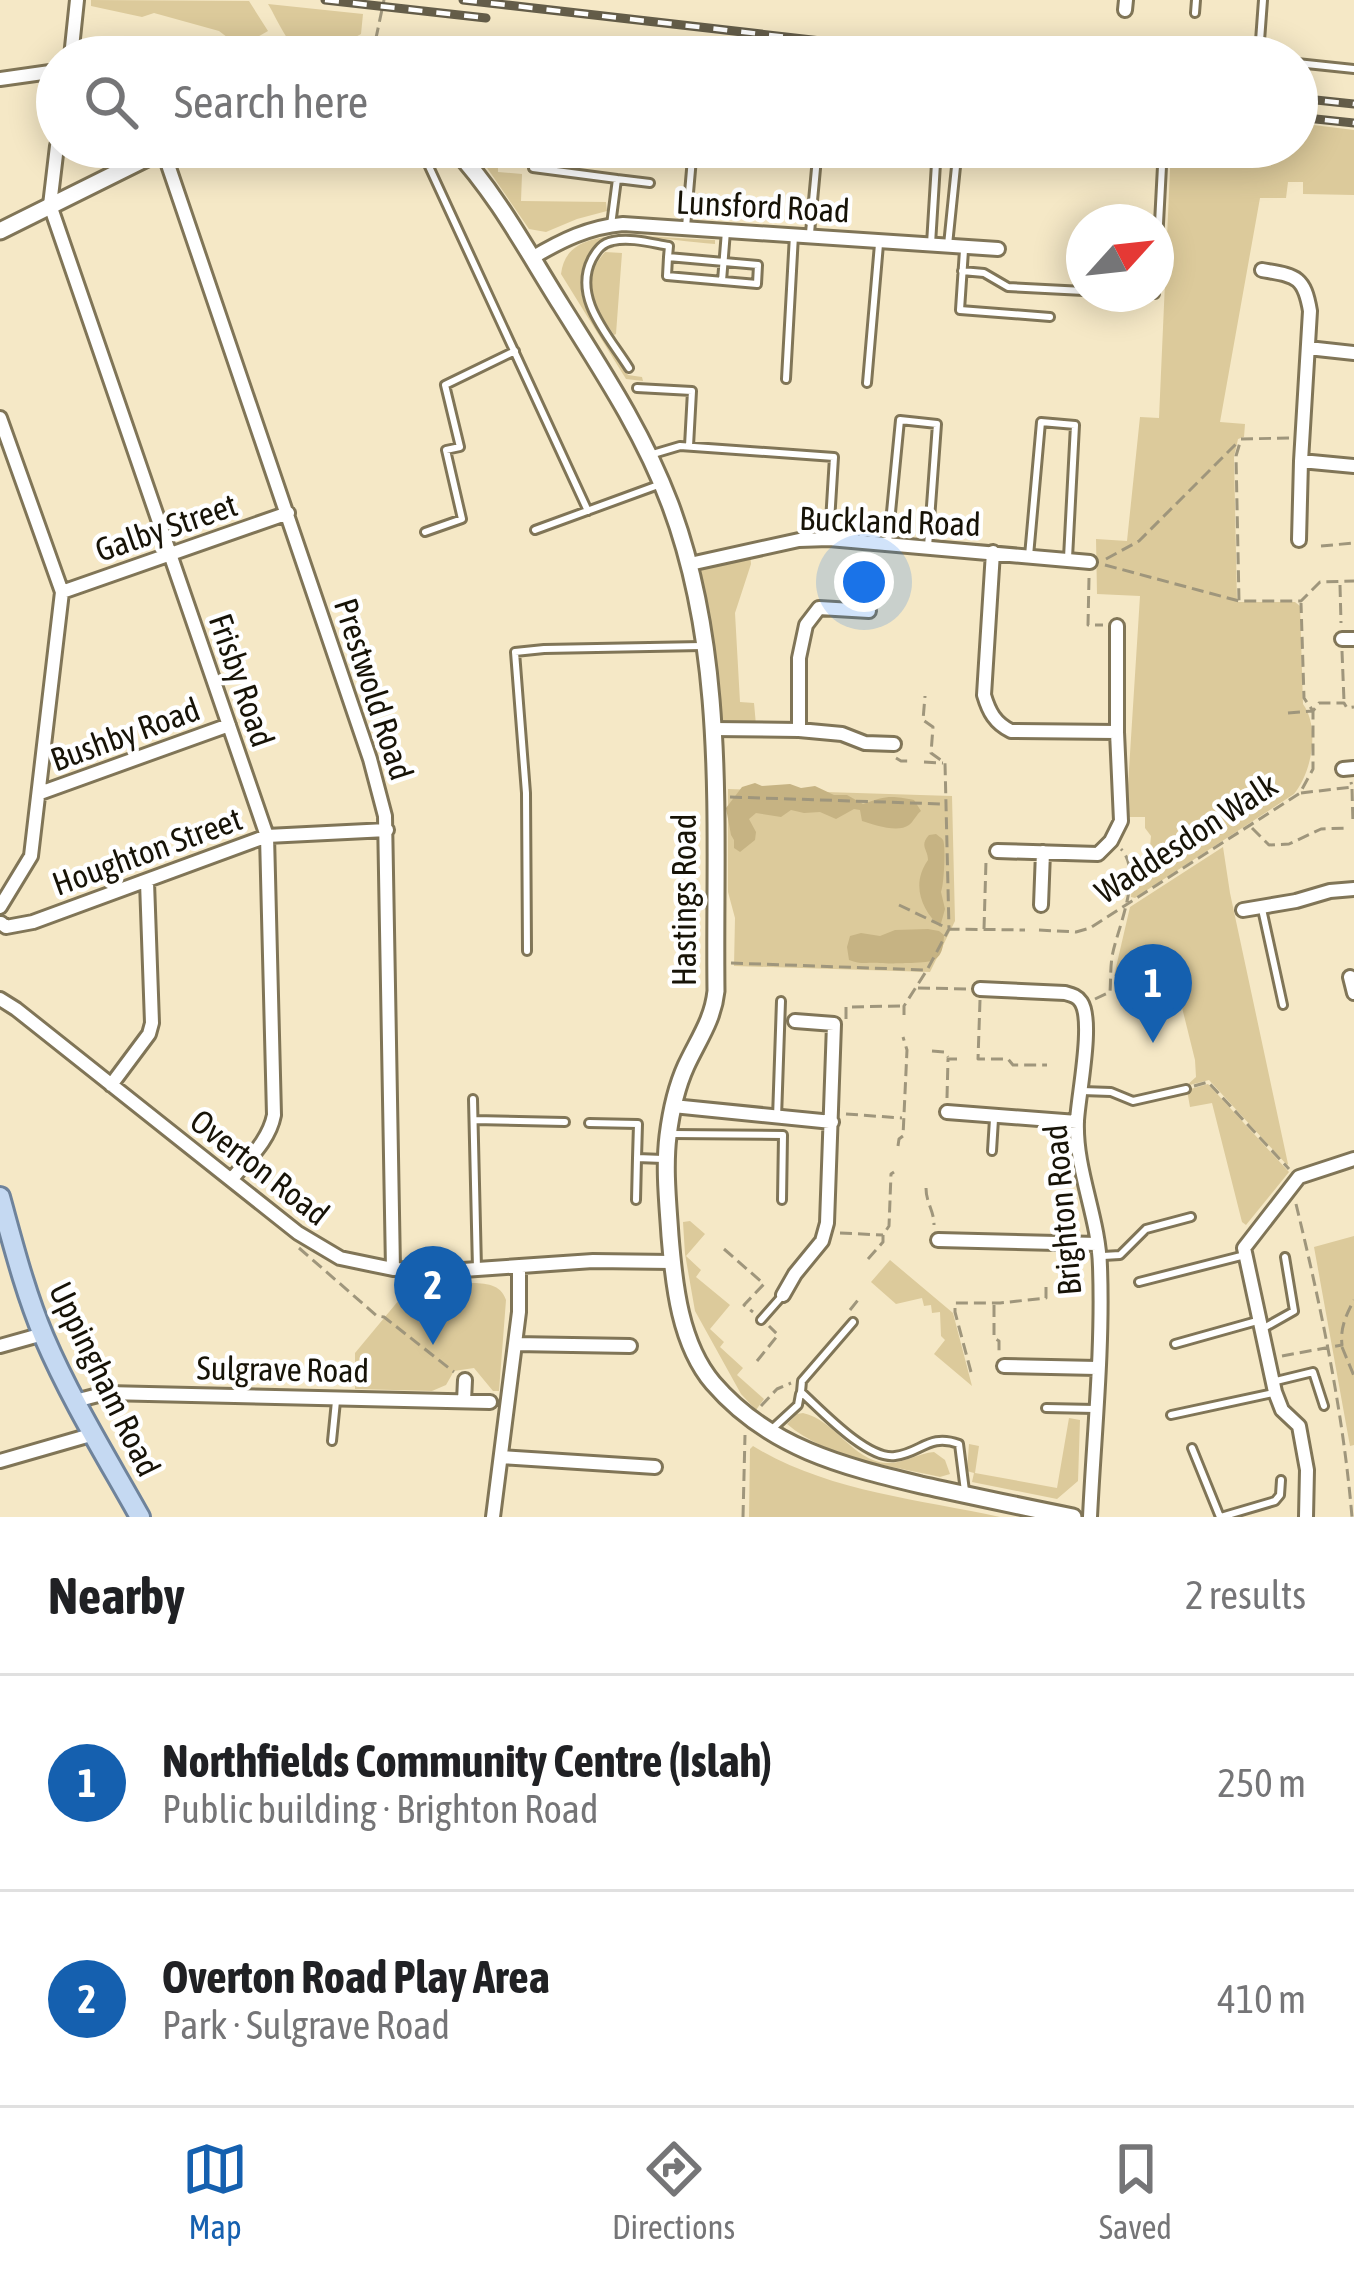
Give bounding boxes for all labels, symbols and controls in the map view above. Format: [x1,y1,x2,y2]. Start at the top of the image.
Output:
search box [36,36,1318,168]
icon: search [78,69,144,135]
text: Search here [174,76,368,128]
street label: Lunsford Road [675,182,851,230]
north arrow [1066,204,1174,312]
street label: Galby Street [90,485,242,569]
street label: Buckland Road [799,499,981,543]
your location [834,552,894,612]
street label: Prestwold Road [327,593,421,785]
street label: Frisby Road [202,609,282,751]
street label: Bushby Road [45,690,205,778]
street label: Waddesdon Walk [1088,765,1284,911]
street label: Houghton Street [47,799,247,903]
street label: Hastings Road [665,814,703,986]
pin: 1 [1114,944,1192,1043]
street label: Overton Road [183,1101,337,1233]
street label: Brighton Road [1036,1123,1088,1297]
pin: 2 [394,1246,472,1345]
street label: Uppingham Road [42,1276,168,1482]
street label: Sulgrave Road [196,1348,370,1390]
text: Nearby [48,1566,185,1625]
text: 2 results [1185,1573,1306,1617]
text: Northfields Community Centre (Islah) [162,1735,772,1787]
text: 1 [78,1761,96,1805]
text: 250 m [1218,1761,1306,1805]
text: Public building · Brighton Road [162,1787,598,1831]
text: Overton Road Play Area [162,1951,550,2003]
text: 2 [78,1977,96,2021]
text: 410 m [1218,1977,1306,2021]
text: Park · Sulgrave Road [162,2003,450,2047]
tab: Map [182,2136,248,2246]
tab: Directions [612,2136,735,2246]
tab: Saved [1099,2136,1172,2246]

